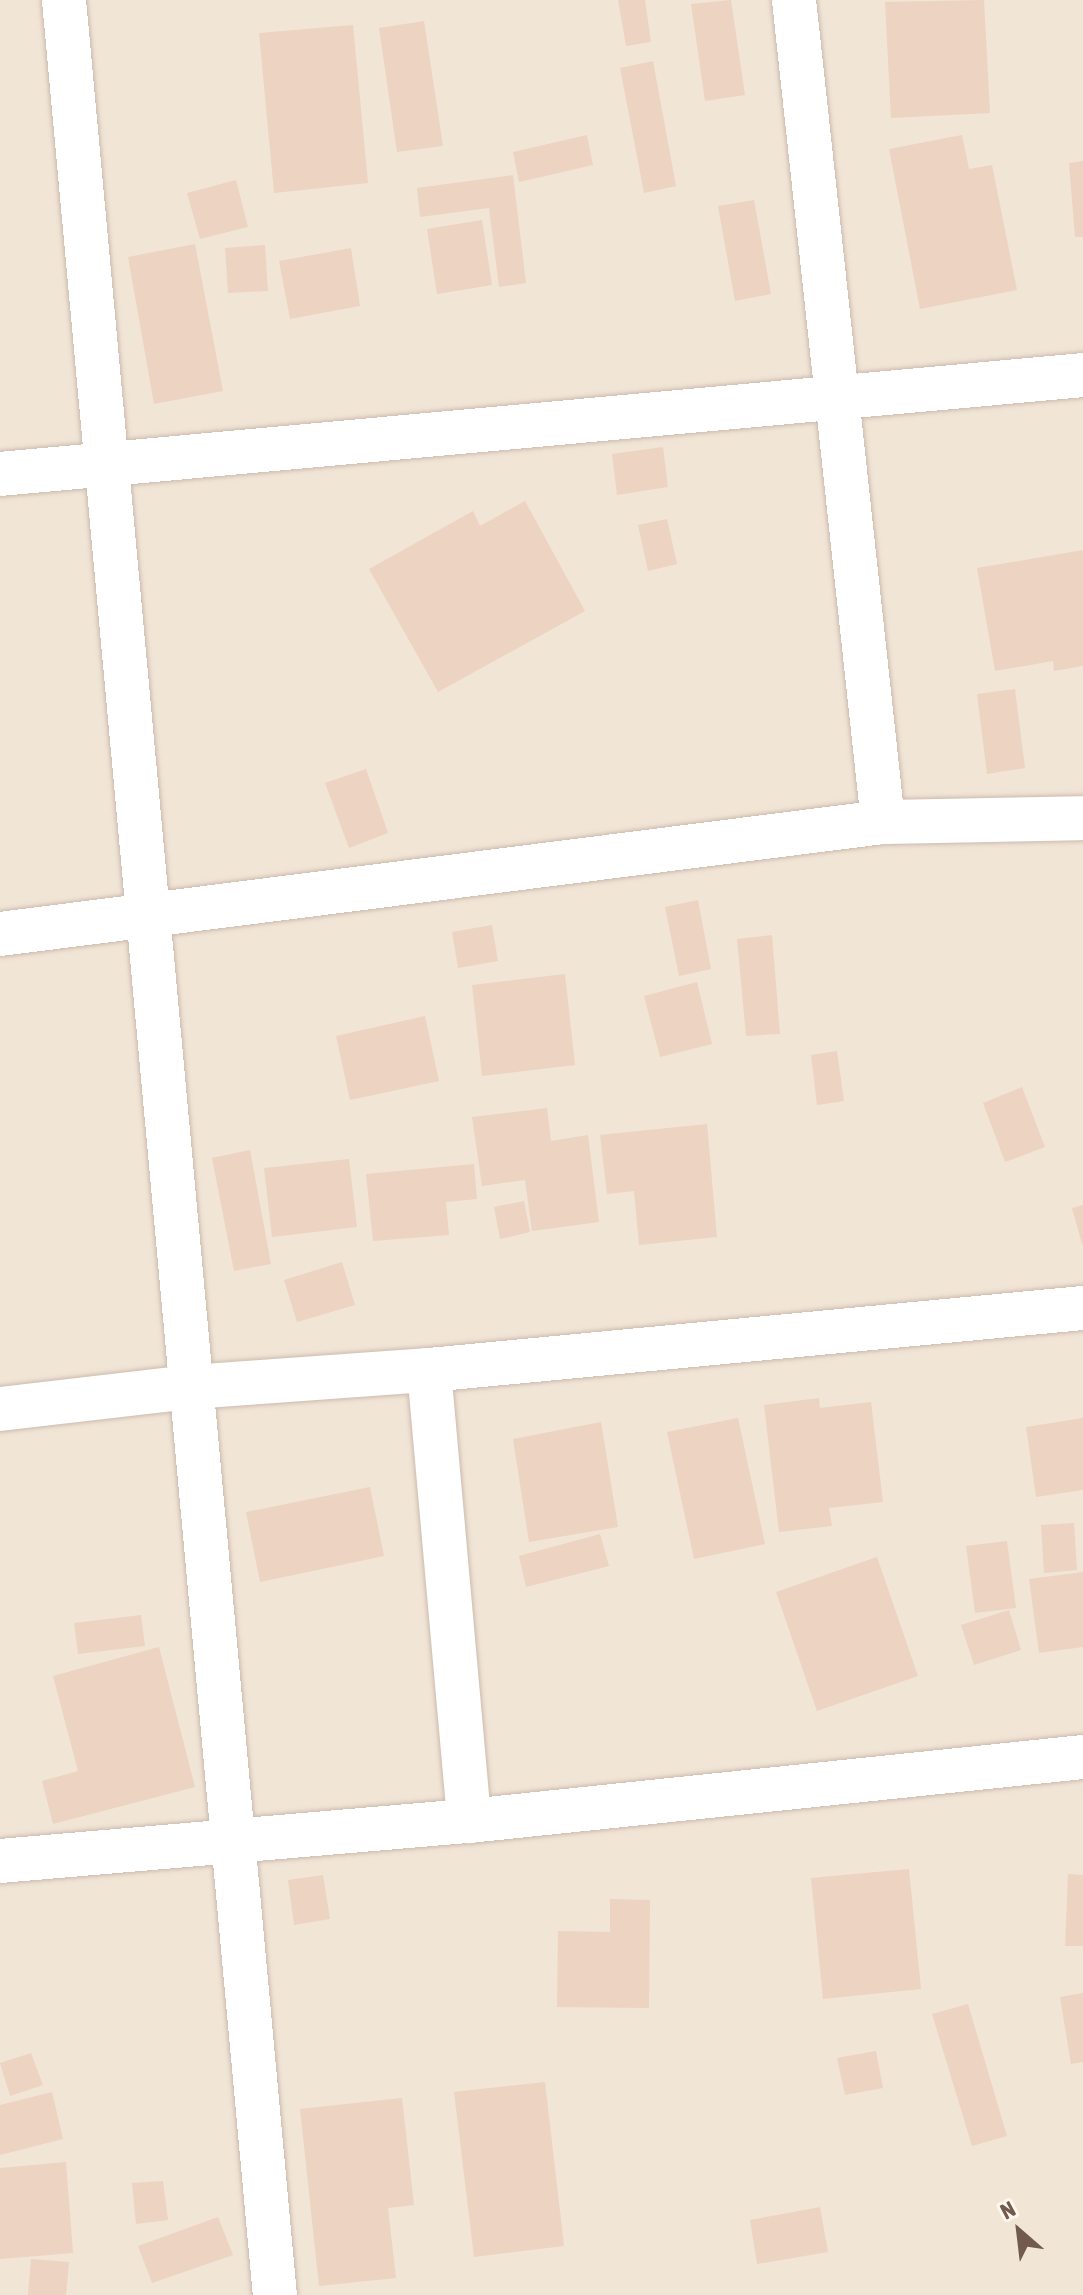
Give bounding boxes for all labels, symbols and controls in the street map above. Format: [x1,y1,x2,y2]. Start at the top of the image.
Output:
north arrow [979,2191,1059,2271]
text: N [996,2195,1020,2224]

